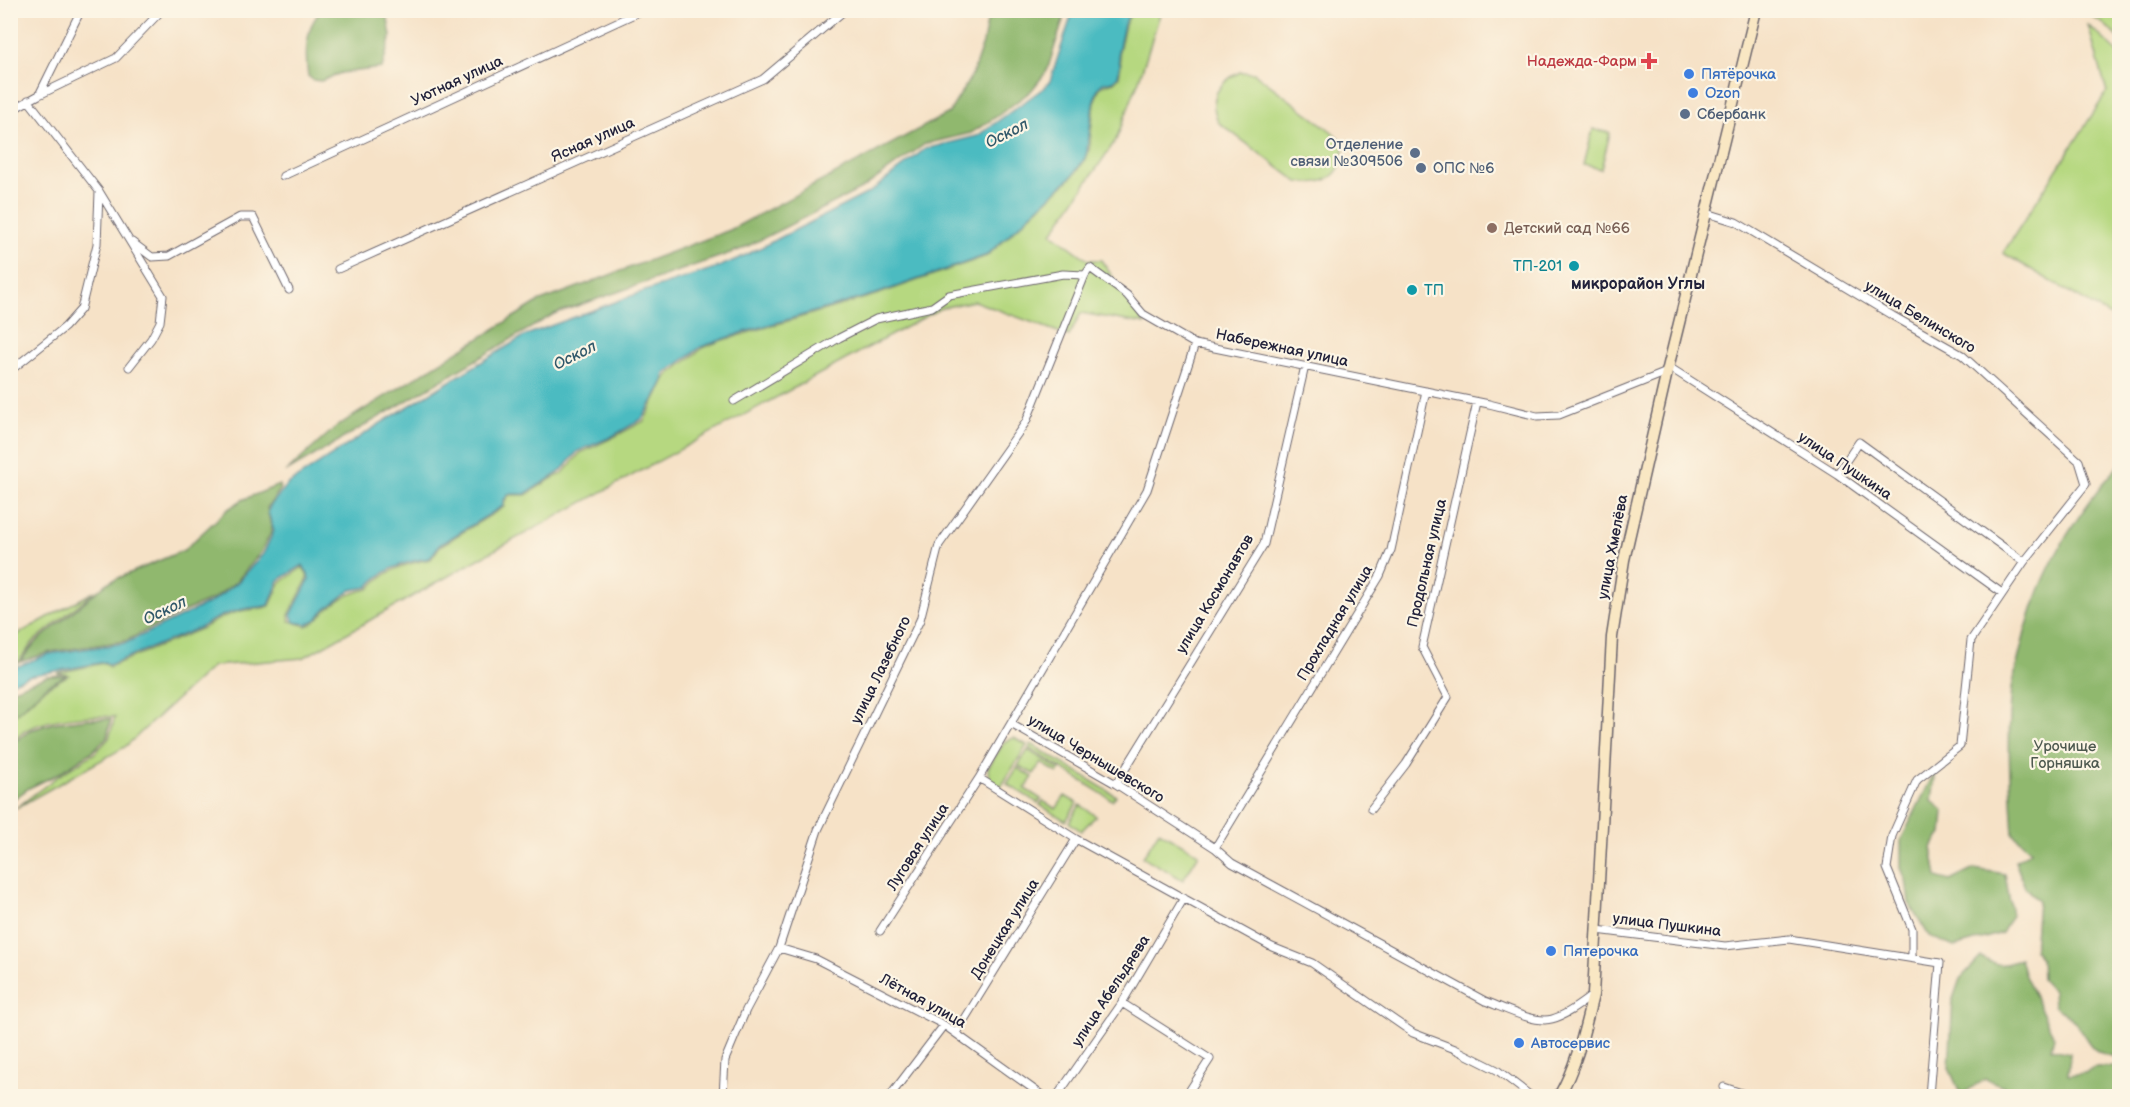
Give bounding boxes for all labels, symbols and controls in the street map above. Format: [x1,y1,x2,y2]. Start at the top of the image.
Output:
street label: Уютная улица [408,51,506,111]
place label: Надежда-Фарм [1527,52,1637,71]
marker: Надежда-Фарм [1642,54,1656,68]
place label: Пятёрочка [1701,65,1776,84]
marker: Пятёрочка [1682,67,1696,81]
place label: Ozon [1705,84,1740,103]
marker: Ozon [1686,86,1700,100]
place label: Сбербанк [1697,105,1766,124]
marker: Сбербанк [1678,107,1692,121]
street label: Ясная улица [548,113,638,167]
water label: Оскол [982,115,1032,153]
place label: Отделение связи №309506 [1290,135,1403,171]
marker: Отделение связи №309506 [1408,146,1422,160]
place label: ОПС №6 [1433,159,1494,178]
marker: ОПС №6 [1414,161,1428,175]
place label: Детский сад №66 [1504,219,1630,238]
marker: Детский сад №66 [1485,221,1499,235]
place label: ТП-201 [1513,257,1562,276]
marker: ТП-201 [1567,259,1581,273]
district label: микрорайон Углы [1571,275,1705,294]
street label: улица Белинского [1861,276,1979,358]
place label: ТП [1424,281,1444,300]
marker: ТП [1405,283,1419,297]
street label: Набережная улица [1214,325,1350,371]
water label: Оскол [550,337,600,375]
street label: улица Пушкина [1795,428,1896,504]
street label: улица Хмелёва [1594,493,1632,601]
street label: Продольная улица [1403,497,1451,629]
street label: улица Космонавтов [1172,531,1258,657]
street label: Прохладная улица [1293,561,1377,684]
water label: Оскол [140,593,190,629]
street label: улица Лазебного [847,613,915,727]
street label: улица Чернышевского [1024,711,1168,807]
park label: Урочище Горняшка [2030,737,2100,773]
street label: Луговая улица [882,800,953,895]
street label: Донецкая улица [967,875,1043,983]
street label: улица Пушкина [1612,909,1722,941]
street label: улица Абельдяева [1068,931,1154,1051]
place label: Пятерочка [1563,942,1639,961]
marker: Пятерочка [1544,944,1558,958]
street label: Лётная улица [876,969,970,1033]
place label: Автосервис [1530,1034,1611,1053]
marker: Автосервис [1512,1036,1526,1050]

